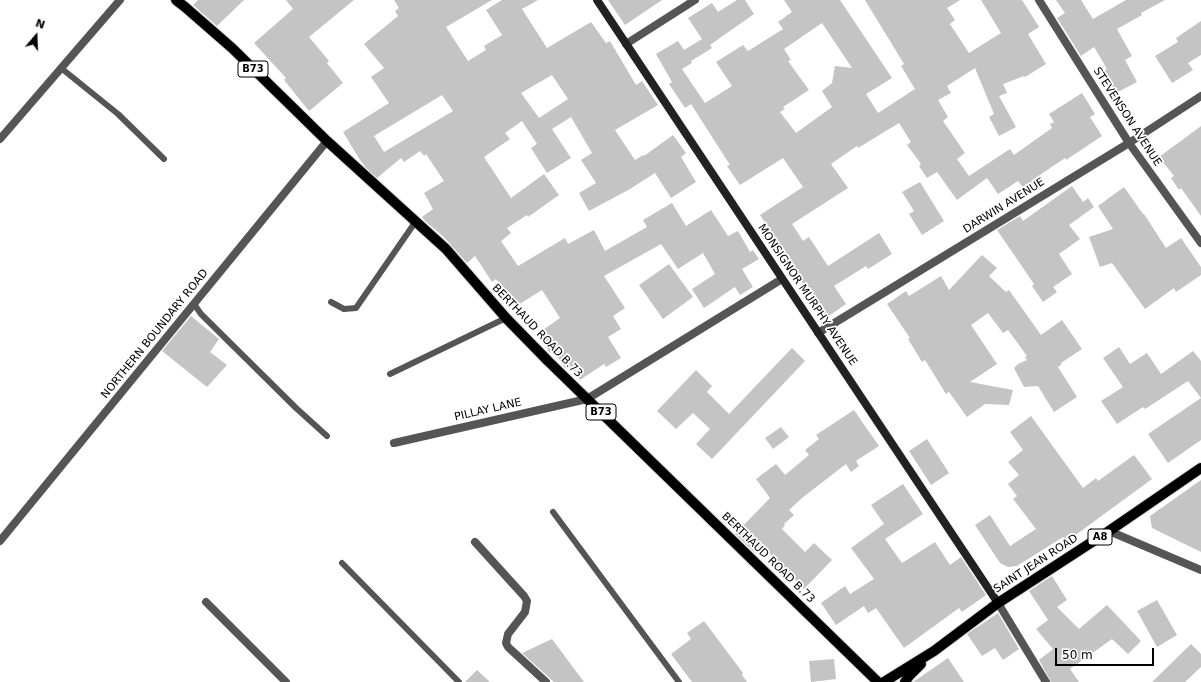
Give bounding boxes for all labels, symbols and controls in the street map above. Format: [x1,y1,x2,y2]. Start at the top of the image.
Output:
north arrow [16,16,56,56]
text: N [34,17,47,32]
road number: B73 [238,61,268,77]
street label: STEVENSON AVENUE [1090,65,1164,169]
street label: DARWIN AVENUE [961,176,1047,236]
street label: MONSIGNOR MURPHY AVENUE [755,222,859,368]
street label: NORTHERN BOUNDARY ROAD [99,267,211,401]
street label: BERTHAUD ROAD B.73 [489,282,585,380]
street label: PILLAY LANE [453,396,523,424]
road number: B73 [586,404,616,420]
street label: BERTHAUD ROAD B.73 [719,510,817,606]
road number: A8 [1088,529,1112,545]
street label: SAINT JEAN ROAD [991,532,1081,596]
scale bar [1057,640,1156,666]
text: 50 m [1062,648,1093,662]

